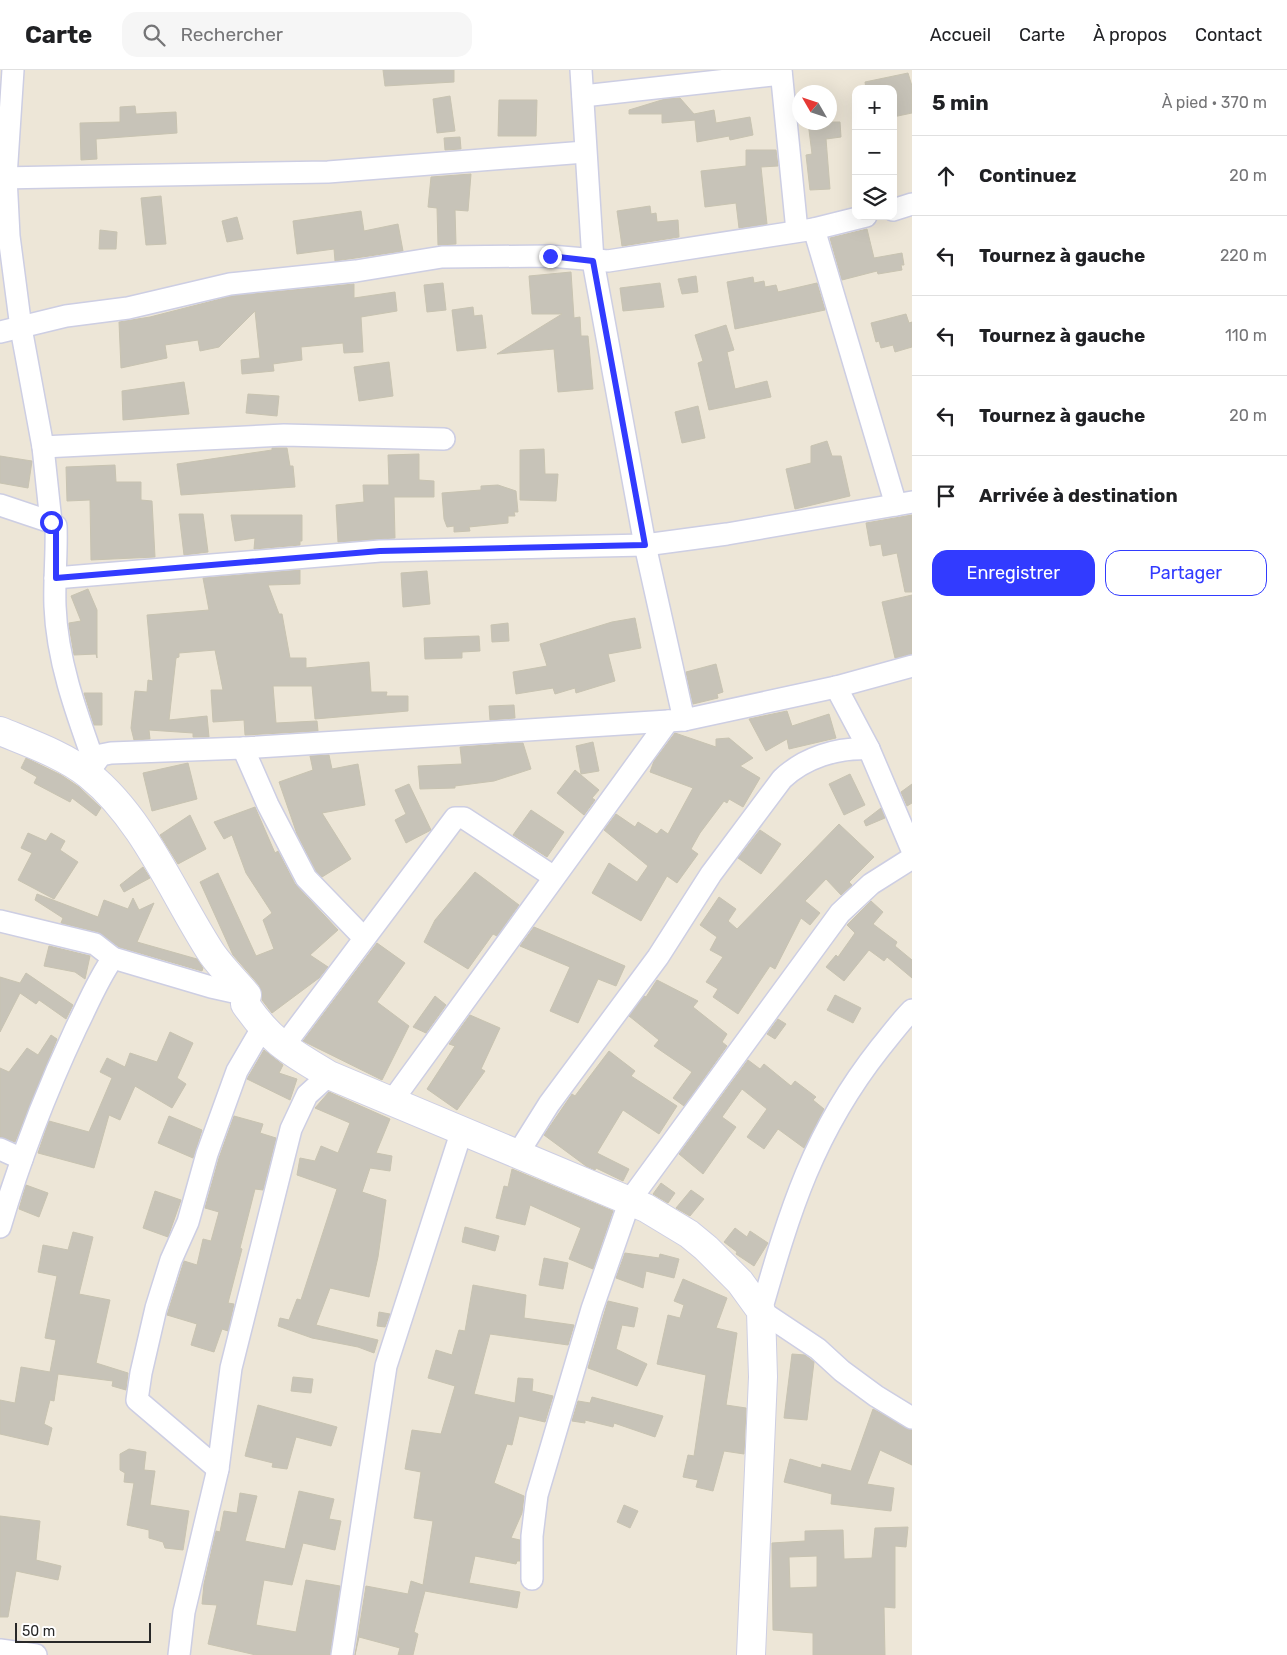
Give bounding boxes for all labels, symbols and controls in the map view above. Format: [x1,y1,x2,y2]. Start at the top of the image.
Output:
search box [122,12,472,57]
text: Carte [25,21,92,49]
icon: search [140,21,168,49]
text: Rechercher [180,23,283,46]
text: Accueil [930,24,991,46]
text: Carte [1019,24,1065,46]
text: À propos [1093,24,1167,46]
text: Contact [1195,24,1262,46]
north arrow [792,85,837,130]
map controls [852,85,897,220]
button: + [852,85,897,130]
text: 5 min [932,90,989,115]
text: À pied · 370 m [1162,93,1267,112]
button: − [852,130,897,175]
icon: ahead [932,162,960,190]
text: Continuez [979,164,1077,187]
text: 20 m [1229,166,1267,185]
button: layers [852,175,897,220]
icon: left [932,242,960,270]
text: Tournez à gauche [979,244,1145,267]
route end [539,245,562,268]
text: 220 m [1220,246,1267,265]
icon: left [932,322,960,350]
text: Tournez à gauche [979,324,1145,347]
text: 110 m [1225,326,1267,345]
icon: left [932,402,960,430]
text: Tournez à gauche [979,404,1145,427]
text: 20 m [1229,406,1267,425]
icon: arrive [932,482,960,510]
text: Arrivée à destination [979,484,1178,507]
route start [40,511,63,534]
button: Enregistrer [932,550,1095,596]
button: Partager [1105,550,1267,596]
scale bar [15,1620,151,1643]
text: 50 m [22,1623,55,1640]

